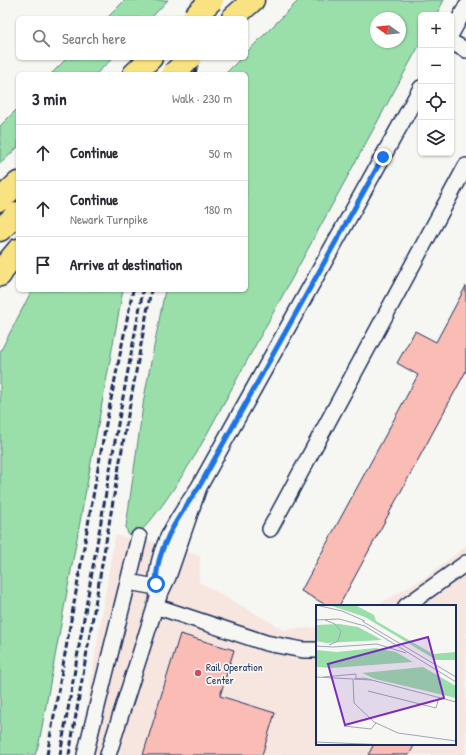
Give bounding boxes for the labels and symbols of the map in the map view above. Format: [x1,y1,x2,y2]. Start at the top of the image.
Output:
north arrow [370,12,406,48]
route end [374,148,392,166]
route start [147,575,165,593]
inset map [316,605,456,745]
place label: Rail Operation Center [206,660,263,687]
marker: Rail Operation Center [193,668,203,678]

